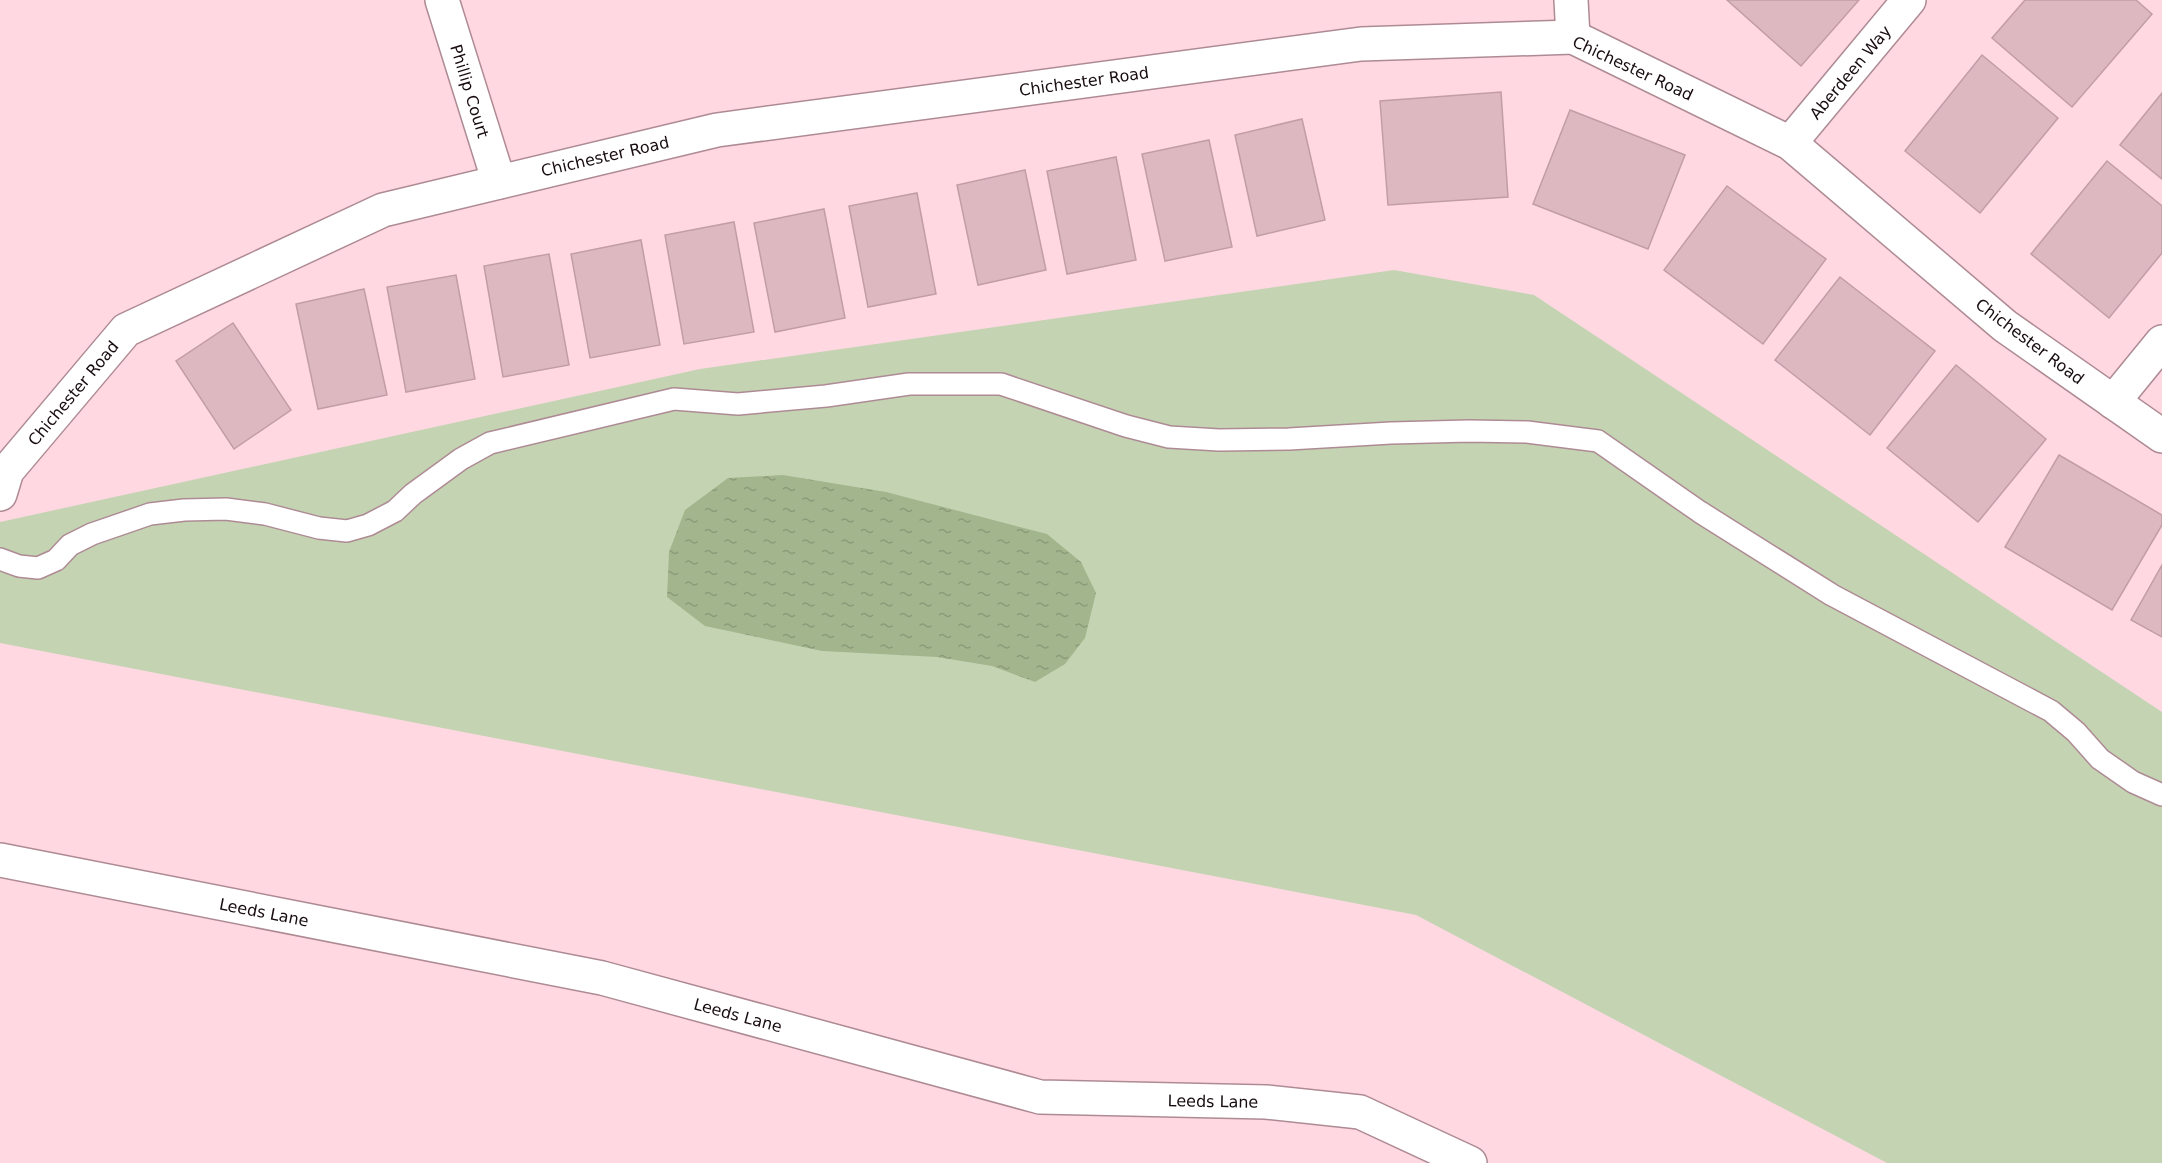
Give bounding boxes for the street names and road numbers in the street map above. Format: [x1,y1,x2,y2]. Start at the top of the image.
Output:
street label: Aberdeen Way [1806,22,1895,123]
street label: Chichester Road [1569,32,1696,105]
street label: Phillip Court [446,42,493,140]
street label: Chichester Road [1018,63,1150,100]
street label: Chichester Road [539,133,671,180]
street label: Chichester Road [1972,294,2088,388]
street label: Chichester Road [24,337,123,450]
street label: Leeds Lane [218,895,310,930]
street label: Leeds Lane [692,995,784,1036]
street label: Leeds Lane [1168,1091,1258,1112]

